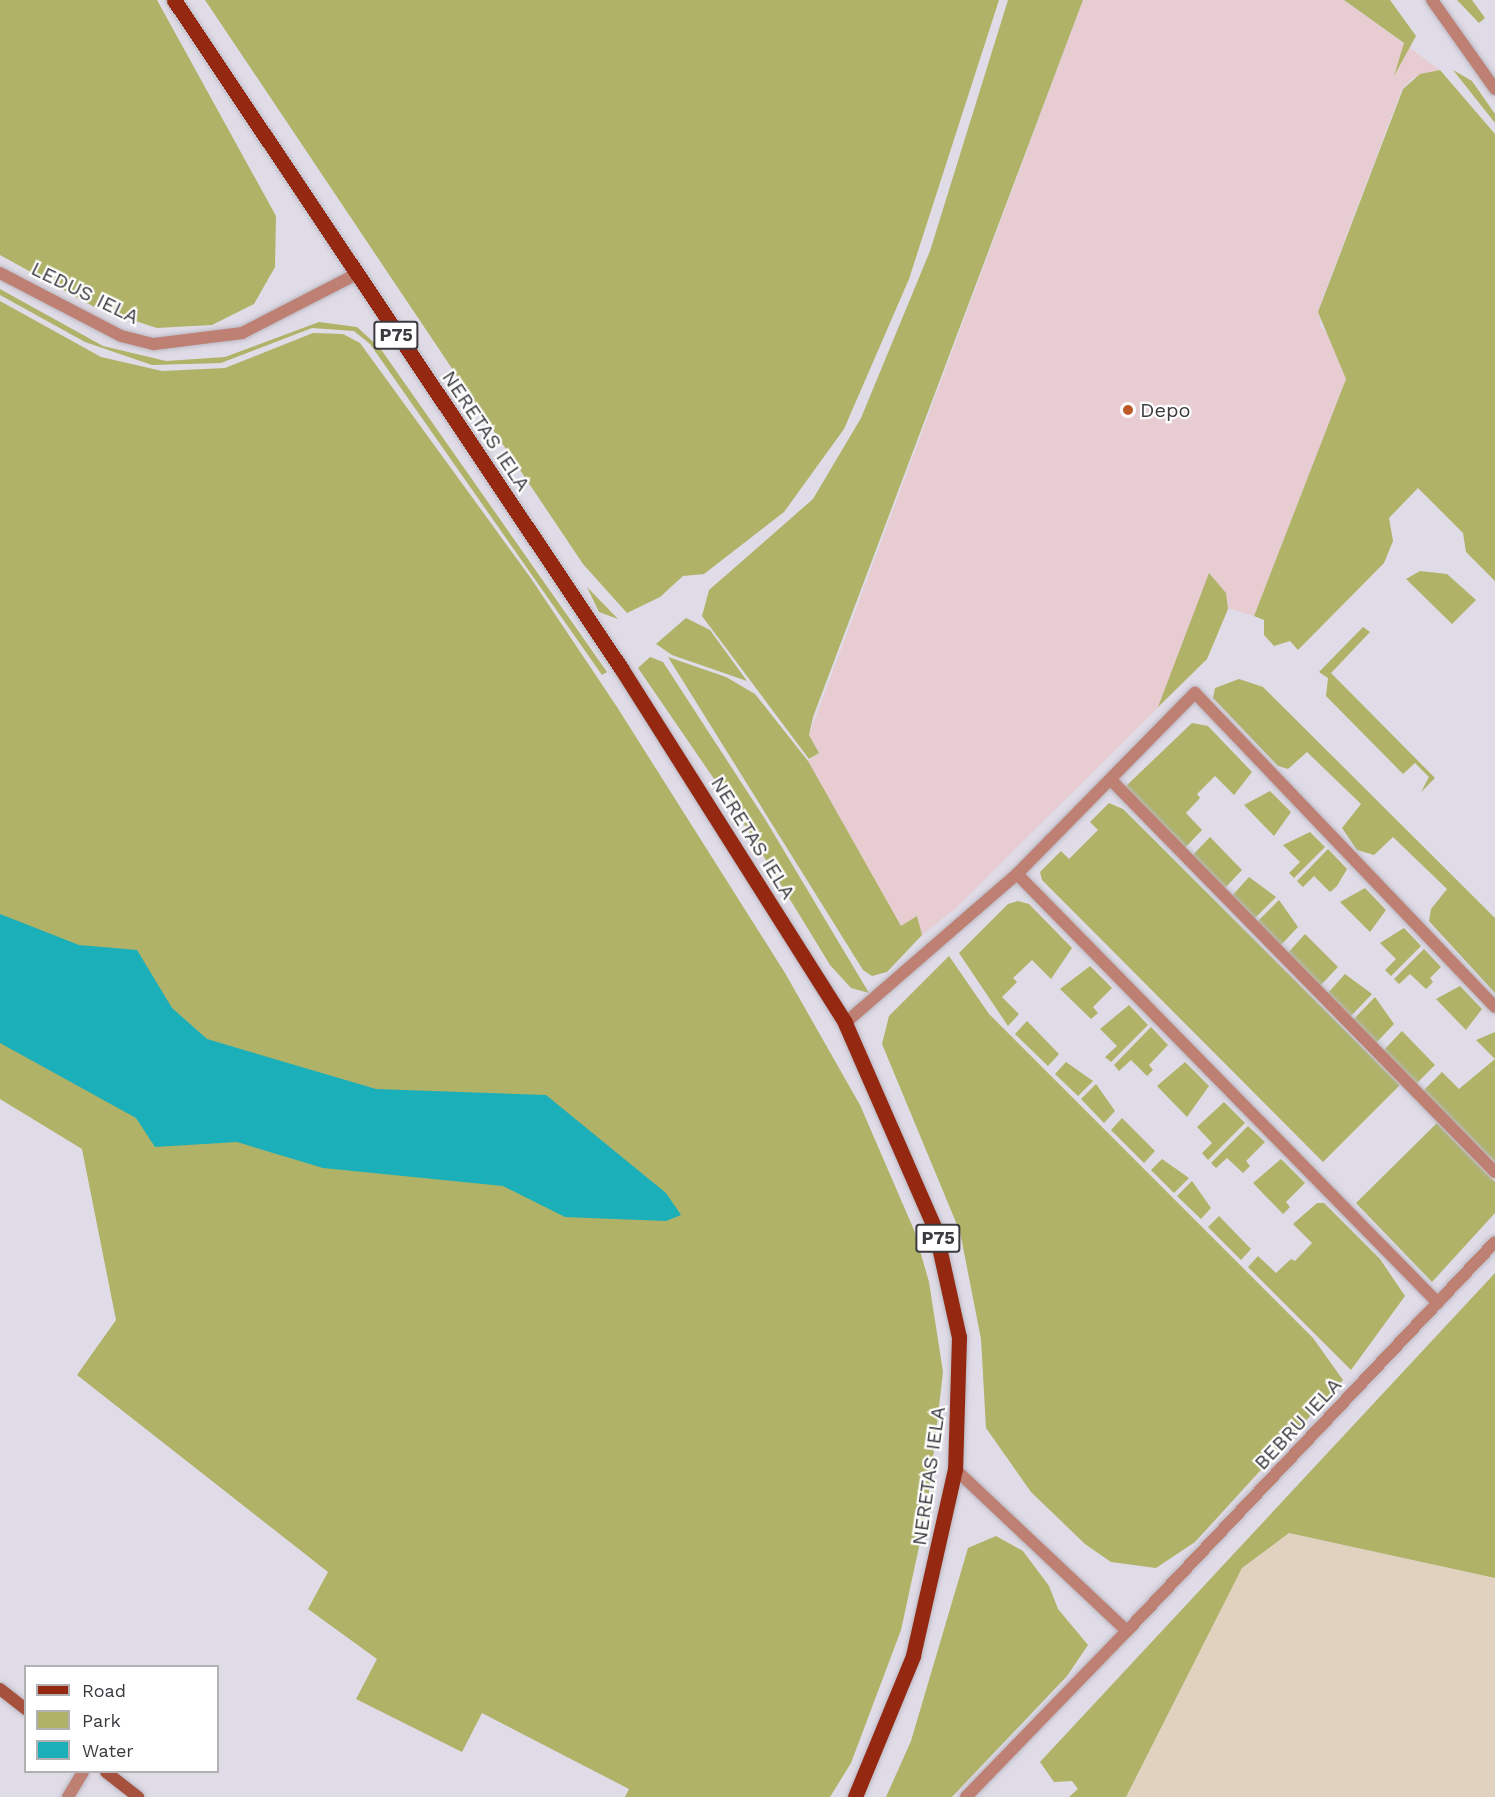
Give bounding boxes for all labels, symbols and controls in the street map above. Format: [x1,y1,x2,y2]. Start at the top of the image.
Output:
street label: LEDUS IELA [27,257,143,329]
road number: P75 [372,320,420,350]
street label: NERETAS IELA [437,366,535,496]
place label: Depo [1140,398,1190,422]
marker: Depo [1121,403,1135,417]
street label: NERETAS IELA [706,772,800,904]
road number: P75 [914,1223,962,1253]
street label: BEBRU IELA [1249,1373,1347,1475]
street label: NERETAS IELA [907,1405,951,1547]
legend [24,1665,219,1773]
text: Road [82,1680,126,1701]
text: Park [82,1710,121,1731]
text: Water [82,1740,134,1761]

